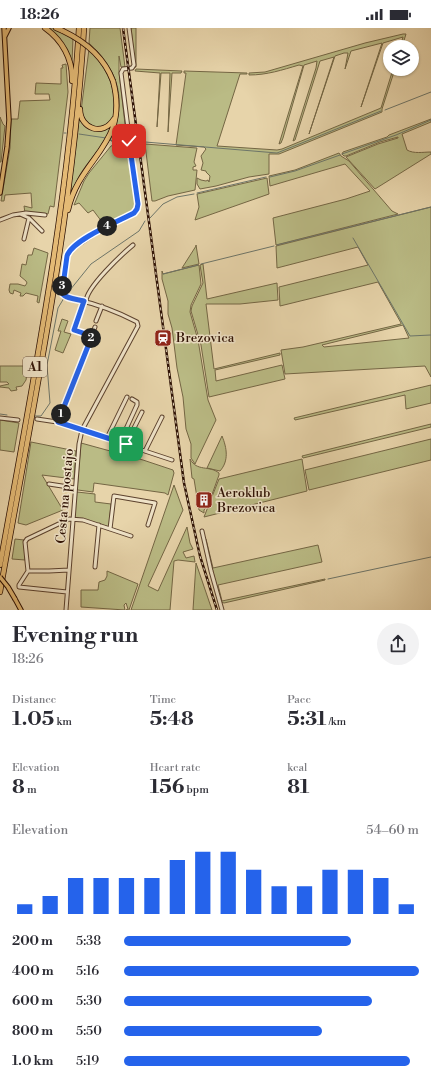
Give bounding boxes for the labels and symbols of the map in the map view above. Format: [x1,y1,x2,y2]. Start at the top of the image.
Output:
pin [112,124,146,158]
pin: 4 [97,216,117,236]
pin: 3 [52,276,72,296]
pin: 2 [81,328,101,348]
station icon: Brezovica [153,328,173,348]
place label: Brezovica [175,330,235,346]
road number: A1 [23,357,47,377]
pin: 1 [51,404,71,424]
pin [109,427,143,461]
street label: Cesta na postajo [53,448,77,544]
place label: Aeroklub Brezovica [216,485,276,516]
building icon: Aeroklub Brezovica [194,490,214,510]

